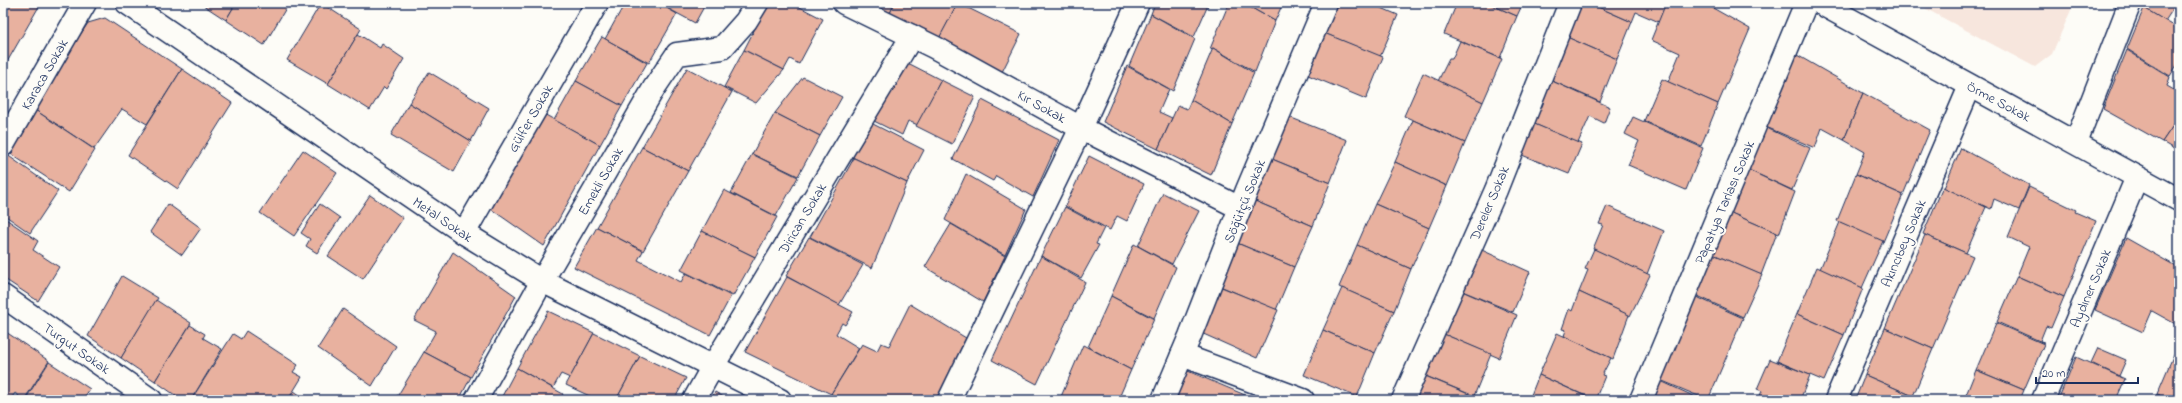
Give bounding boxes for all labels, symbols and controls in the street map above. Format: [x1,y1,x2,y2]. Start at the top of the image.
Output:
street label: Karaca Sokak [16,34,75,114]
street label: Örme Sokak [1963,77,2035,128]
street label: Gülfer Sokak [503,80,560,157]
street label: Kır Sokak [1013,85,1070,130]
street label: Papatya Tarlası Sokak [1690,137,1762,268]
street label: Emekli Sokak [573,143,630,220]
street label: Söğütçü Sokak [1219,156,1273,247]
street label: Dereler Sokak [1465,162,1516,245]
street label: Dirican Sokak [773,179,833,259]
street label: Metal Sokak [408,192,477,249]
street label: Akıncıbey Sokak [1876,196,1934,291]
street label: Aydıner Sokak [2065,245,2119,332]
street label: Turgut Sokak [38,318,115,381]
scale bar [2036,359,2138,385]
text: 20 m [2042,365,2065,383]

